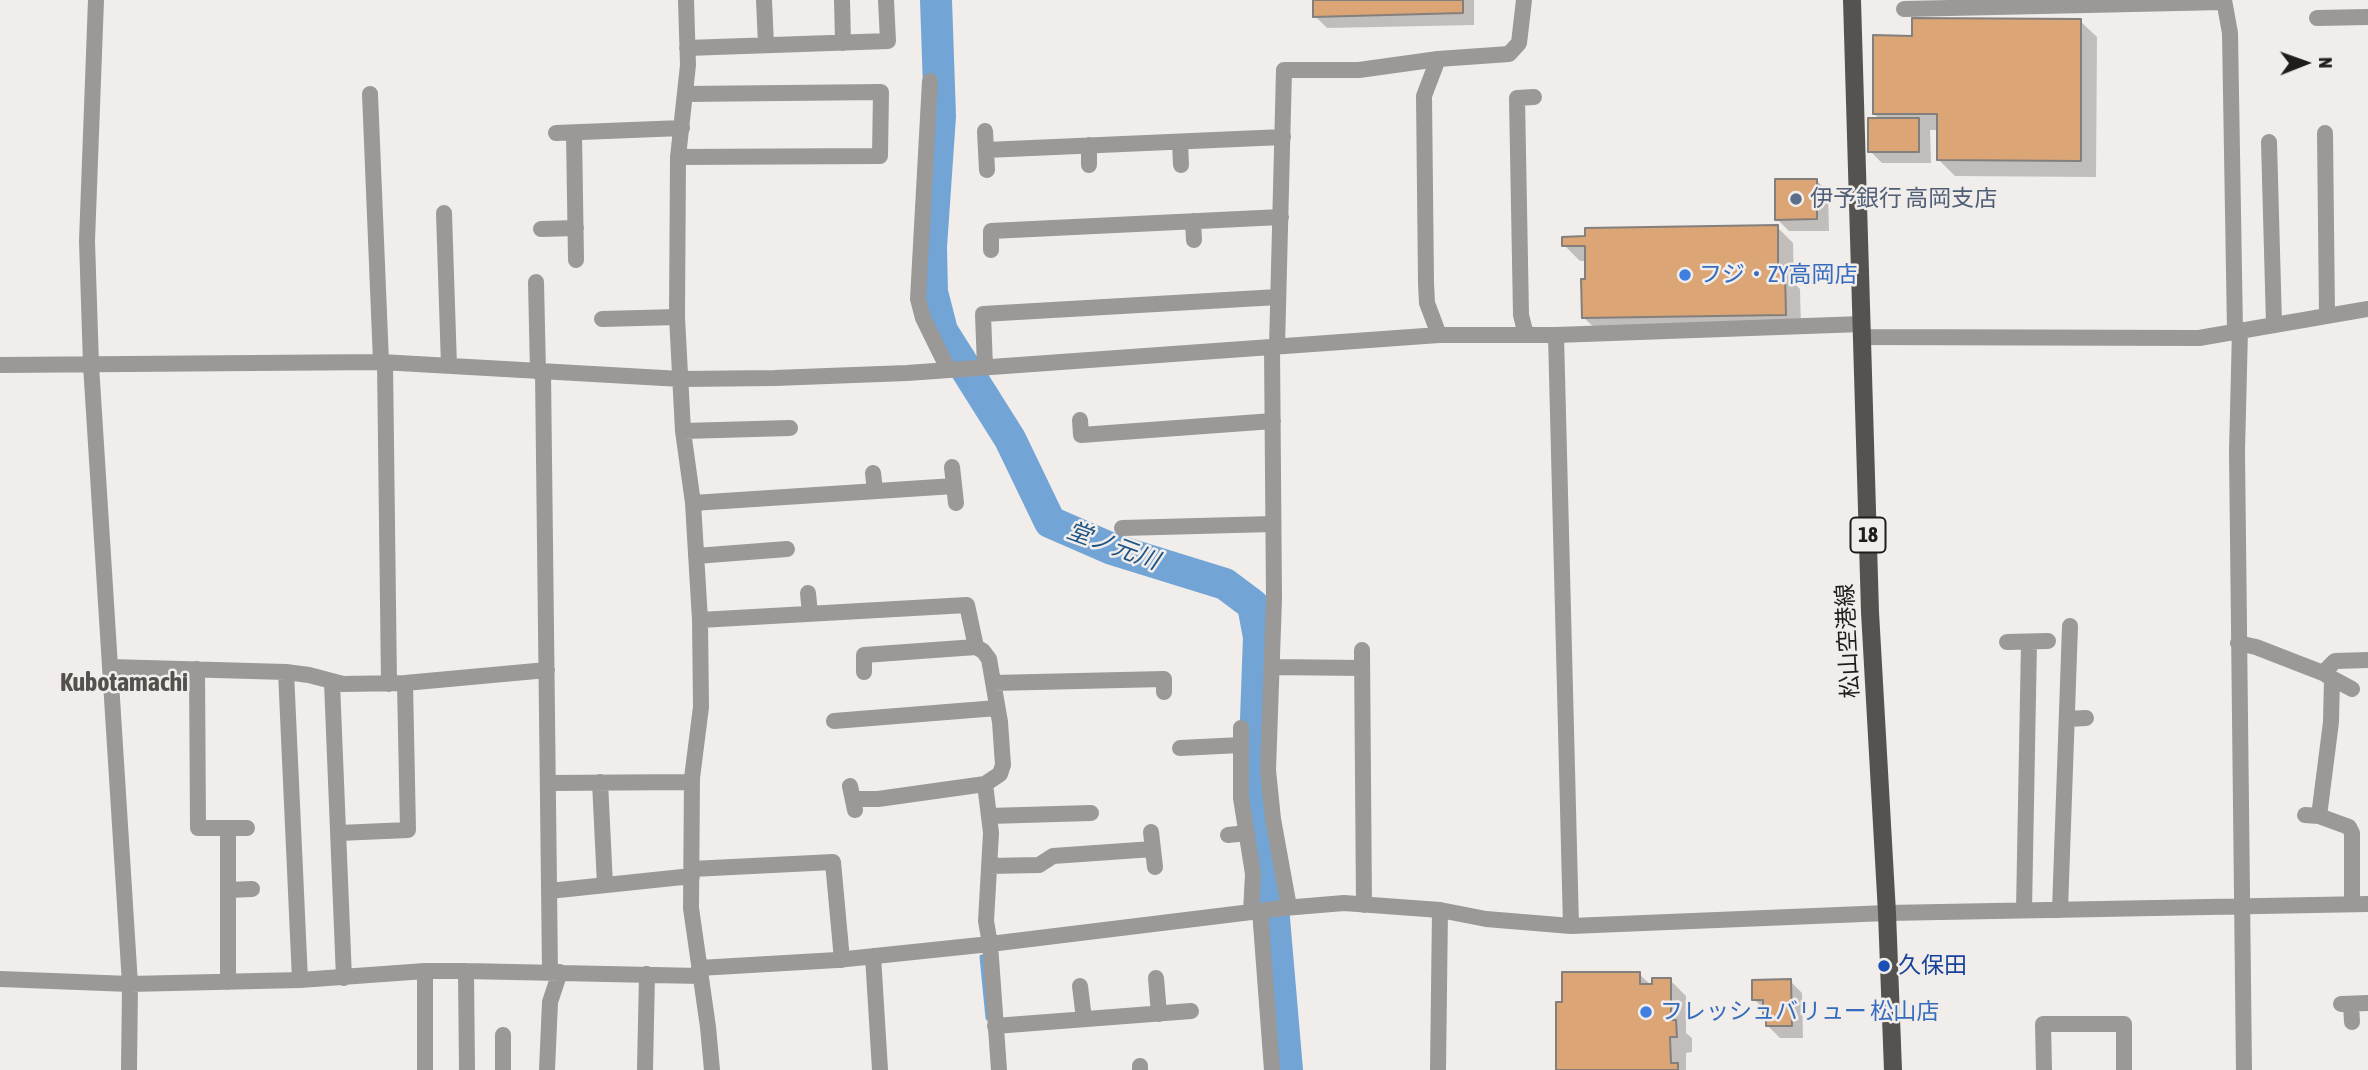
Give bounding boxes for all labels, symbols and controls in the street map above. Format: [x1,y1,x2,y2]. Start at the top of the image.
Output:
north arrow [2270,28,2340,98]
text: N [2315,57,2337,68]
place label: 伊予銀行 高岡支店 [1810,185,1997,213]
marker: 伊予銀行 高岡支店 [1788,191,1804,207]
place label: フジ・ZY高岡店 [1699,261,1858,289]
marker: フジ・ZY高岡店 [1677,267,1693,283]
water label: 堂ノ元川 [1063,516,1163,576]
road number: 18 [1850,518,1885,552]
street label: 松山空港線 [1831,583,1865,699]
district label: Kubotamachi [60,667,188,699]
place label: 久保田 [1898,952,1967,980]
marker: 久保田 [1876,958,1892,974]
place label: フレッシュバリュー 松山店 [1660,998,1939,1026]
marker: フレッシュバリュー 松山店 [1638,1004,1654,1020]

